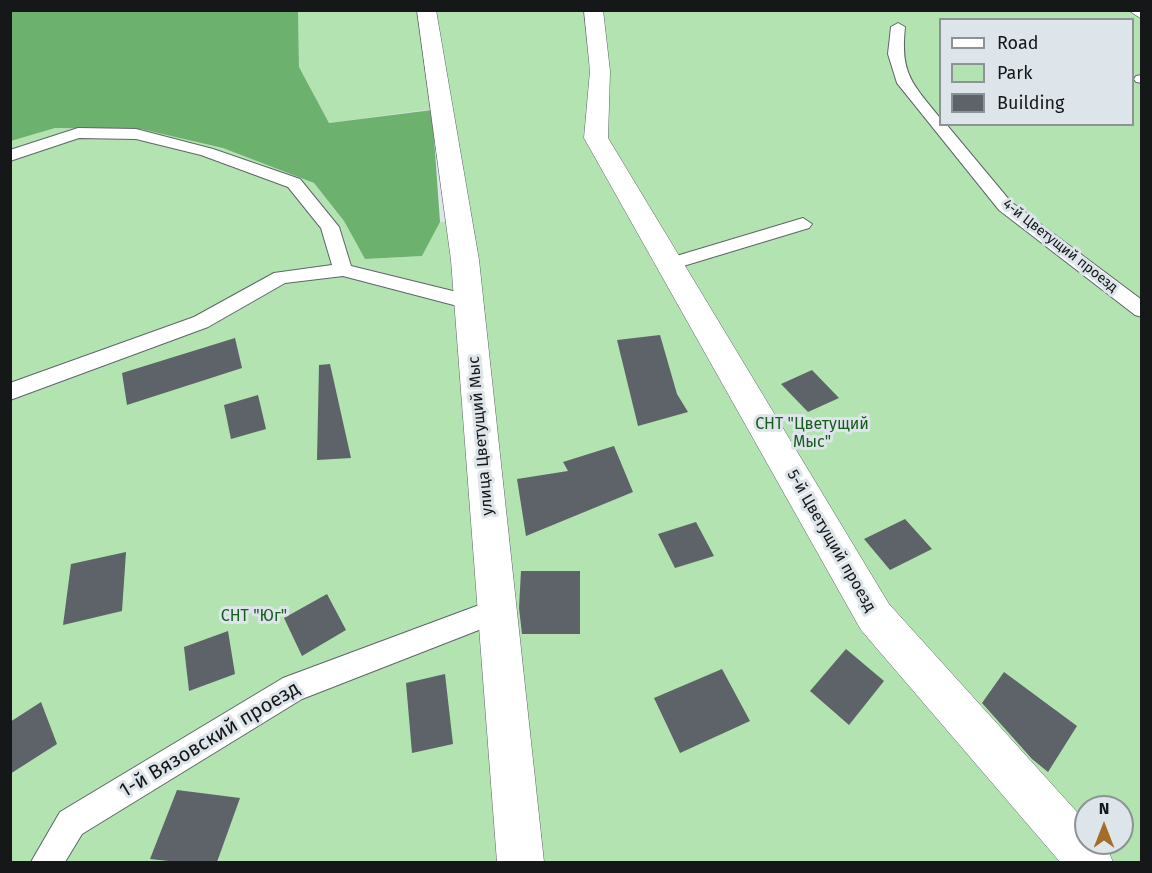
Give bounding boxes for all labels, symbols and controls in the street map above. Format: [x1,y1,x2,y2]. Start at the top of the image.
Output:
legend [939,18,1134,126]
text: Road [997,32,1039,54]
text: Park [997,62,1032,84]
text: Building [997,92,1064,114]
street label: 4-й Цветущий проезд [999,196,1121,296]
street label: улица Цветущий Мыс [464,356,498,516]
park label: СНТ "Цветущий Мыс" [755,415,869,453]
street label: 5-й Цветущий проезд [782,467,880,615]
park label: СНТ "Юг" [221,607,287,627]
street label: 1-й Вязовский проезд [116,677,304,803]
north arrow [1074,795,1134,855]
text: N [1099,799,1109,818]

